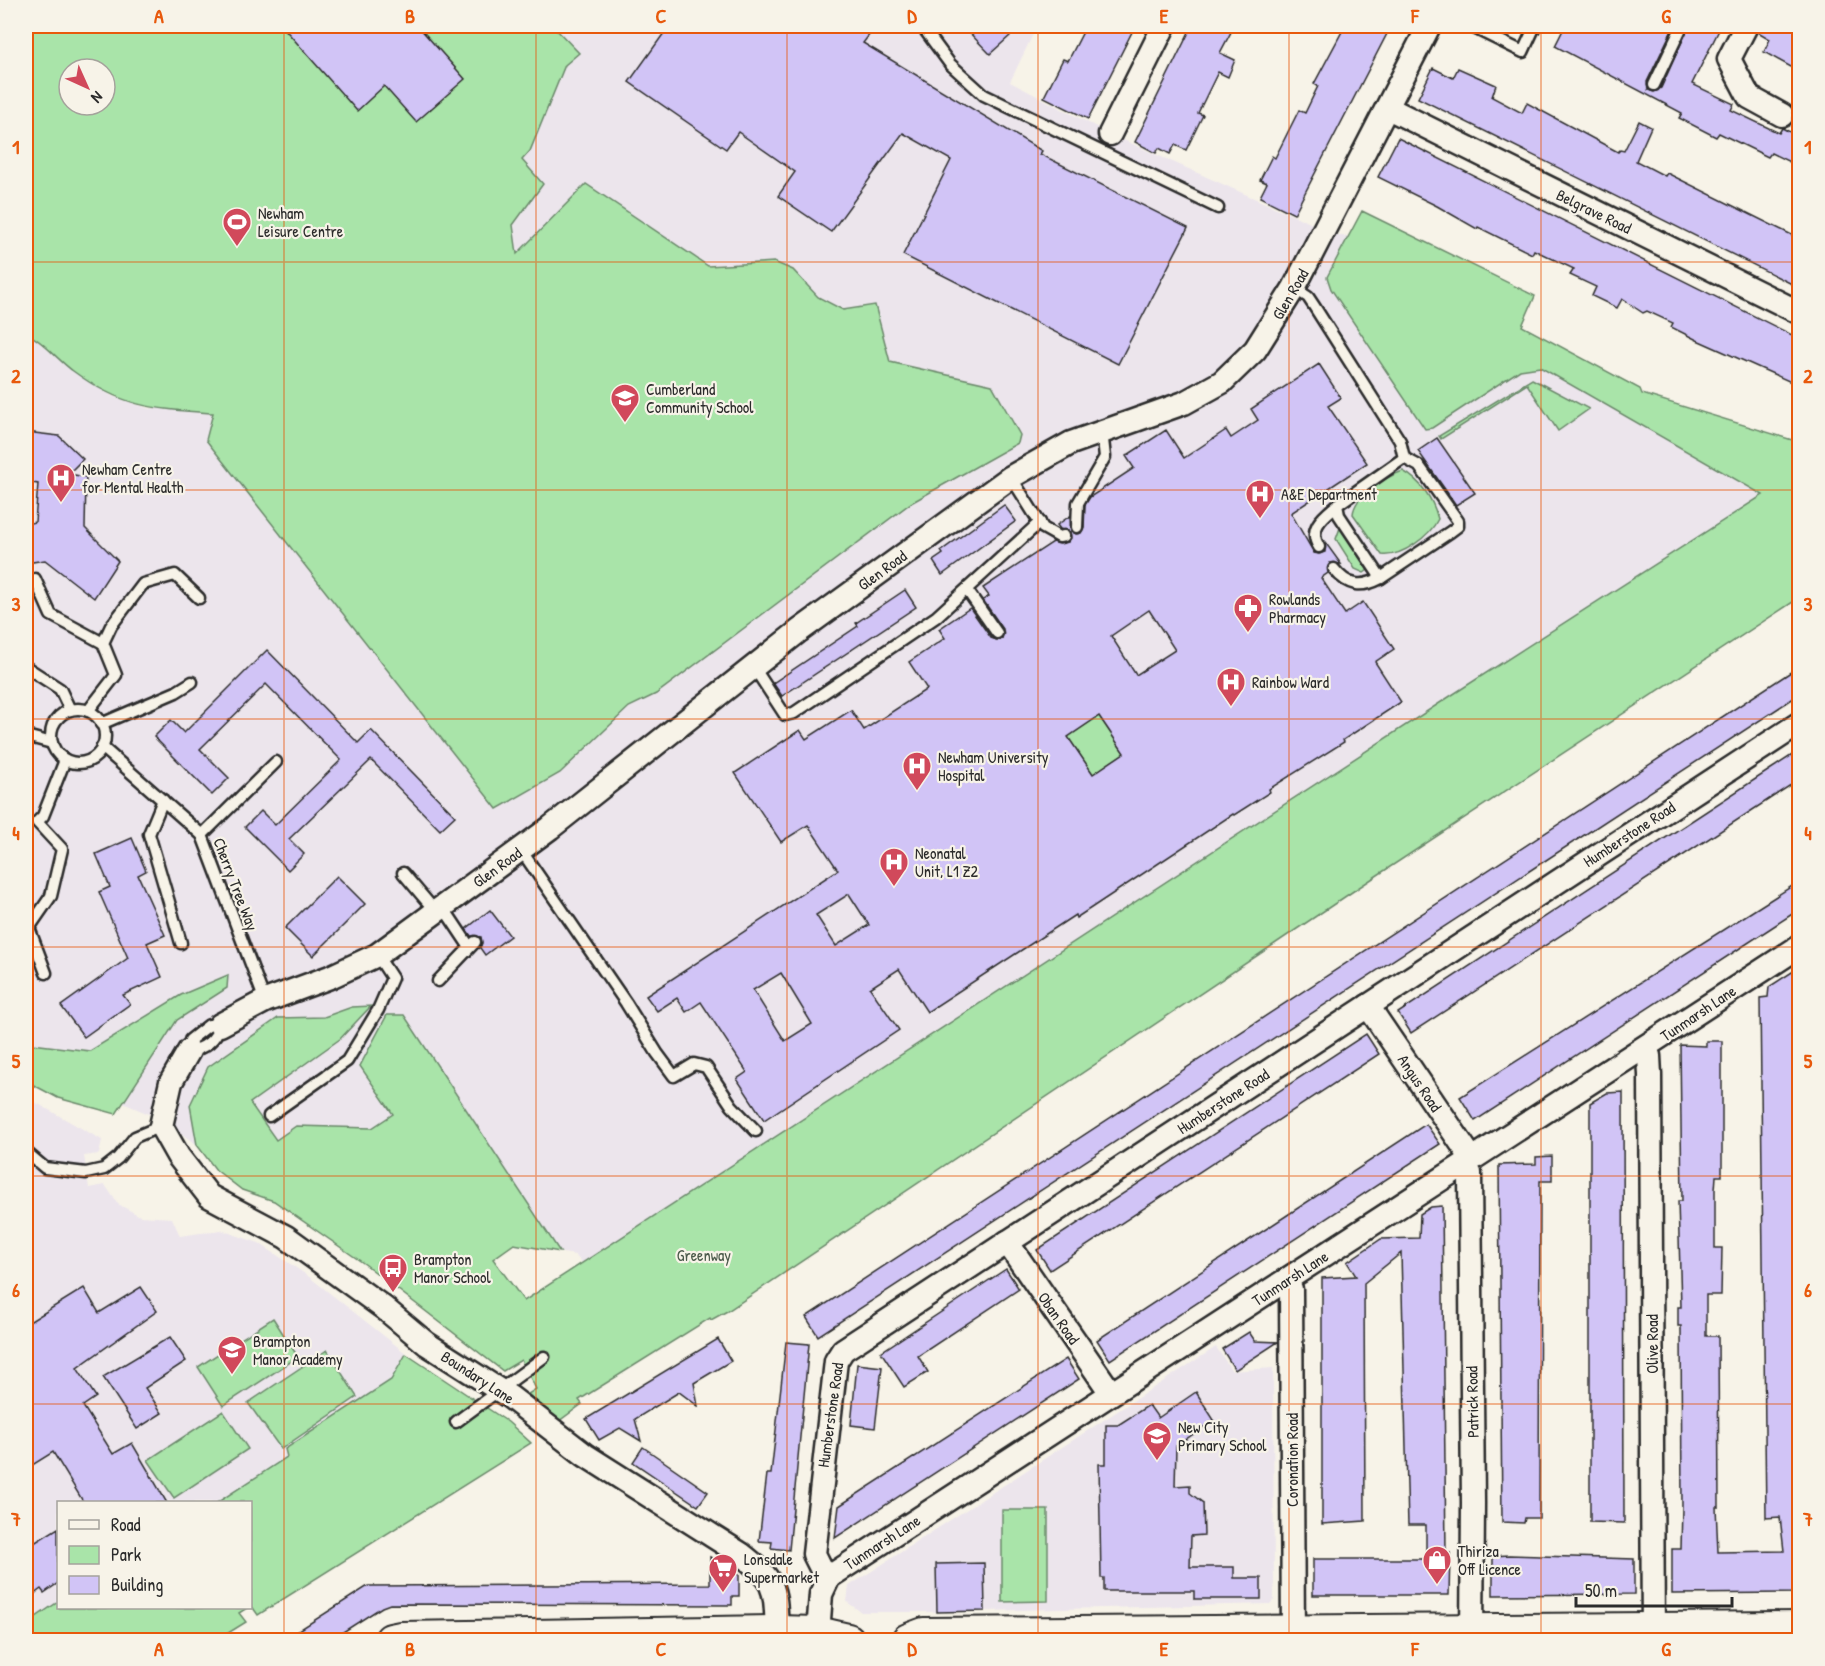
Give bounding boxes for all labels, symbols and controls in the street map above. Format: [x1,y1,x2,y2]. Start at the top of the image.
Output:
text: A [154,2,164,29]
text: B [405,2,415,29]
text: C [656,2,667,29]
text: D [907,2,917,29]
text: E [1160,2,1169,29]
text: F [1410,2,1420,29]
text: G [1661,2,1671,29]
north arrow [57,57,117,117]
text: N [86,87,108,109]
text: 1 [12,133,20,160]
text: 1 [1804,133,1812,160]
street label: Belgrave Road [1553,183,1635,239]
place label: Newham Leisure Centre [258,202,344,242]
sports icon: Newham Leisure Centre [221,206,253,248]
street label: Glen Road [1267,264,1313,324]
text: 2 [11,362,21,389]
text: 2 [1803,362,1813,389]
place label: Cumberland Community School [646,378,754,418]
school or university icon: Cumberland Community School [609,382,641,424]
place label: Newham Centre for Mental Health [82,458,184,498]
hospital icon: Newham Centre for Mental Health [45,462,77,504]
hospital icon: A&E Department [1244,478,1276,520]
place label: A&E Department [1281,483,1377,505]
street label: Glen Road [853,545,911,595]
place label: Rowlands Pharmacy [1269,588,1326,628]
text: 3 [12,590,21,617]
text: 3 [1804,590,1813,617]
pharmacy icon: Rowlands Pharmacy [1232,592,1264,634]
hospital icon: Rainbow Ward [1215,666,1247,708]
place label: Rainbow Ward [1252,671,1329,693]
place label: Newham University Hospital [938,746,1049,786]
hospital icon: Newham University Hospital [901,750,933,792]
street label: Humberstone Road [1579,796,1679,872]
text: 4 [12,819,20,846]
text: 4 [1804,819,1812,846]
street label: Cherry Tree Way [208,835,264,934]
street label: Glen Road [468,842,526,892]
place label: Neonatal Unit, L1 Z2 [915,842,979,882]
hospital icon: Neonatal Unit, L1 Z2 [878,846,910,888]
street label: Tunmarsh Lane [1656,979,1741,1046]
text: 5 [12,1047,21,1074]
text: 5 [1804,1047,1813,1074]
street label: Angus Road [1393,1050,1447,1116]
street label: Humberstone Road [1173,1063,1273,1139]
park label: Greenway [677,1244,731,1266]
street label: Tunmarsh Lane [1248,1245,1333,1311]
place label: Brampton Manor School [414,1248,491,1288]
bus stop icon: Brampton Manor School [377,1252,409,1294]
text: 6 [12,1276,20,1303]
text: 6 [1804,1276,1812,1303]
street label: Oban Road [1033,1288,1085,1348]
street label: Olive Road [1641,1314,1663,1374]
place label: Brampton Manor Academy [253,1330,343,1370]
school or university icon: Brampton Manor Academy [216,1334,248,1376]
street label: Boundary Lane [437,1345,519,1409]
street label: Humberstone Road [812,1361,848,1469]
street label: Patrick Road [1460,1366,1484,1438]
street label: Coronation Road [1281,1413,1303,1507]
place label: New City Primary School [1178,1416,1267,1456]
school or university icon: New City Primary School [1141,1420,1173,1462]
legend [57,1501,252,1609]
text: 7 [10,1505,21,1532]
text: 7 [1802,1505,1813,1532]
street label: Tunmarsh Lane [840,1509,925,1575]
text: Road [111,1512,141,1537]
place label: Thiriza Off Licence [1458,1540,1522,1580]
text: Park [111,1542,142,1567]
shop icon: Thiriza Off Licence [1421,1544,1453,1586]
place label: Lonsdale Supermarket [744,1548,819,1588]
supermarket icon: Lonsdale Supermarket [707,1552,739,1594]
scale bar [1576,1570,1732,1608]
text: Building [111,1572,163,1597]
text: 50 m [1585,1578,1617,1603]
text: A [154,1635,164,1662]
text: B [405,1635,415,1662]
text: C [656,1635,667,1662]
text: D [907,1635,917,1662]
text: E [1160,1635,1169,1662]
text: F [1410,1635,1420,1662]
text: G [1661,1635,1671,1662]

